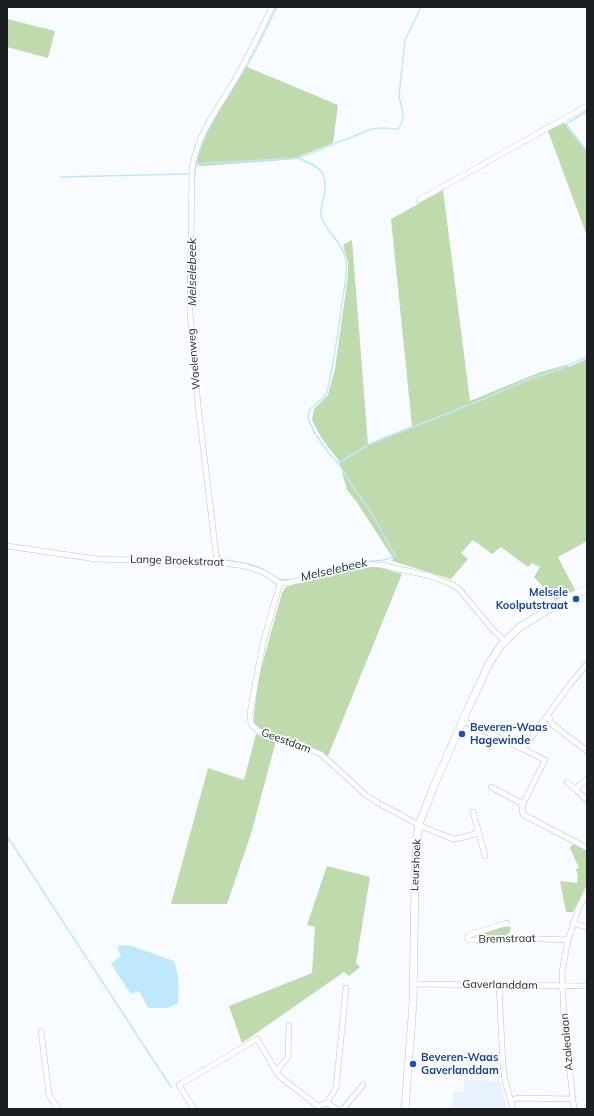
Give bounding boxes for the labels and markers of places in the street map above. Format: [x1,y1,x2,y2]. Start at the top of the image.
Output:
place label: Melsele Koolputstraat [496,586,568,612]
marker: Melsele Koolputstraat [571,594,581,604]
place label: Beveren-Waas Hagewinde [470,721,547,747]
marker: Beveren-Waas Hagewinde [457,729,467,739]
place label: Beveren-Waas Gaverlanddam [421,1051,499,1077]
marker: Beveren-Waas Gaverlanddam [408,1059,418,1069]

